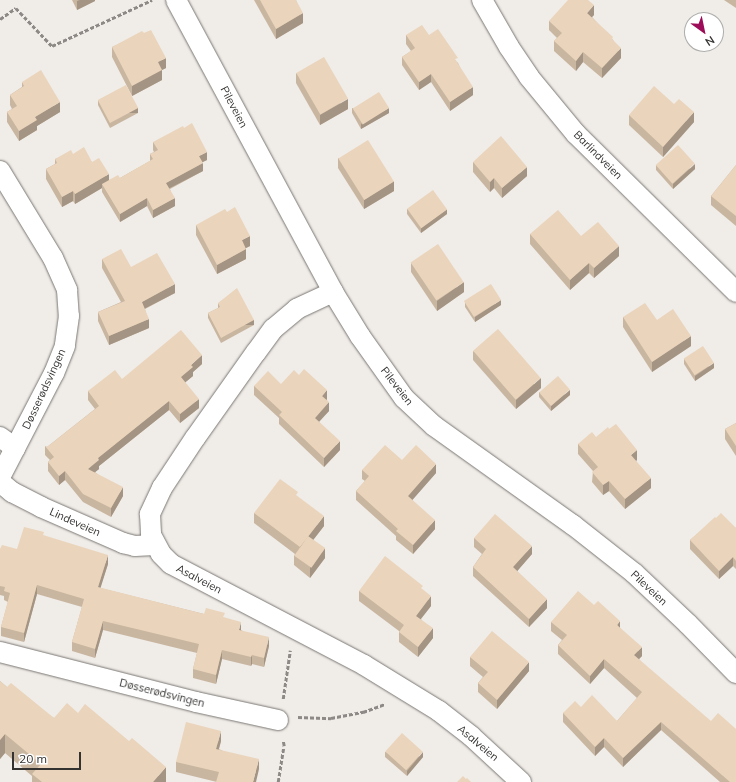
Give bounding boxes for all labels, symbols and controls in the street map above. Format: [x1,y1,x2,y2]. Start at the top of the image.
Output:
north arrow [684,12,724,52]
text: N [703,33,717,49]
street label: Pileveien [218,84,250,130]
street label: Barlindveien [571,128,625,182]
street label: Døsserødsvingen [20,347,68,431]
street label: Pileveien [378,364,416,408]
street label: Lindeveien [47,505,103,539]
street label: Asalveien [174,562,224,596]
street label: Pileveien [628,568,670,608]
street label: Døsserødsvingen [118,676,206,710]
street label: Asalveien [455,722,501,764]
scale bar [14,744,83,770]
text: 20 m [19,751,47,766]

